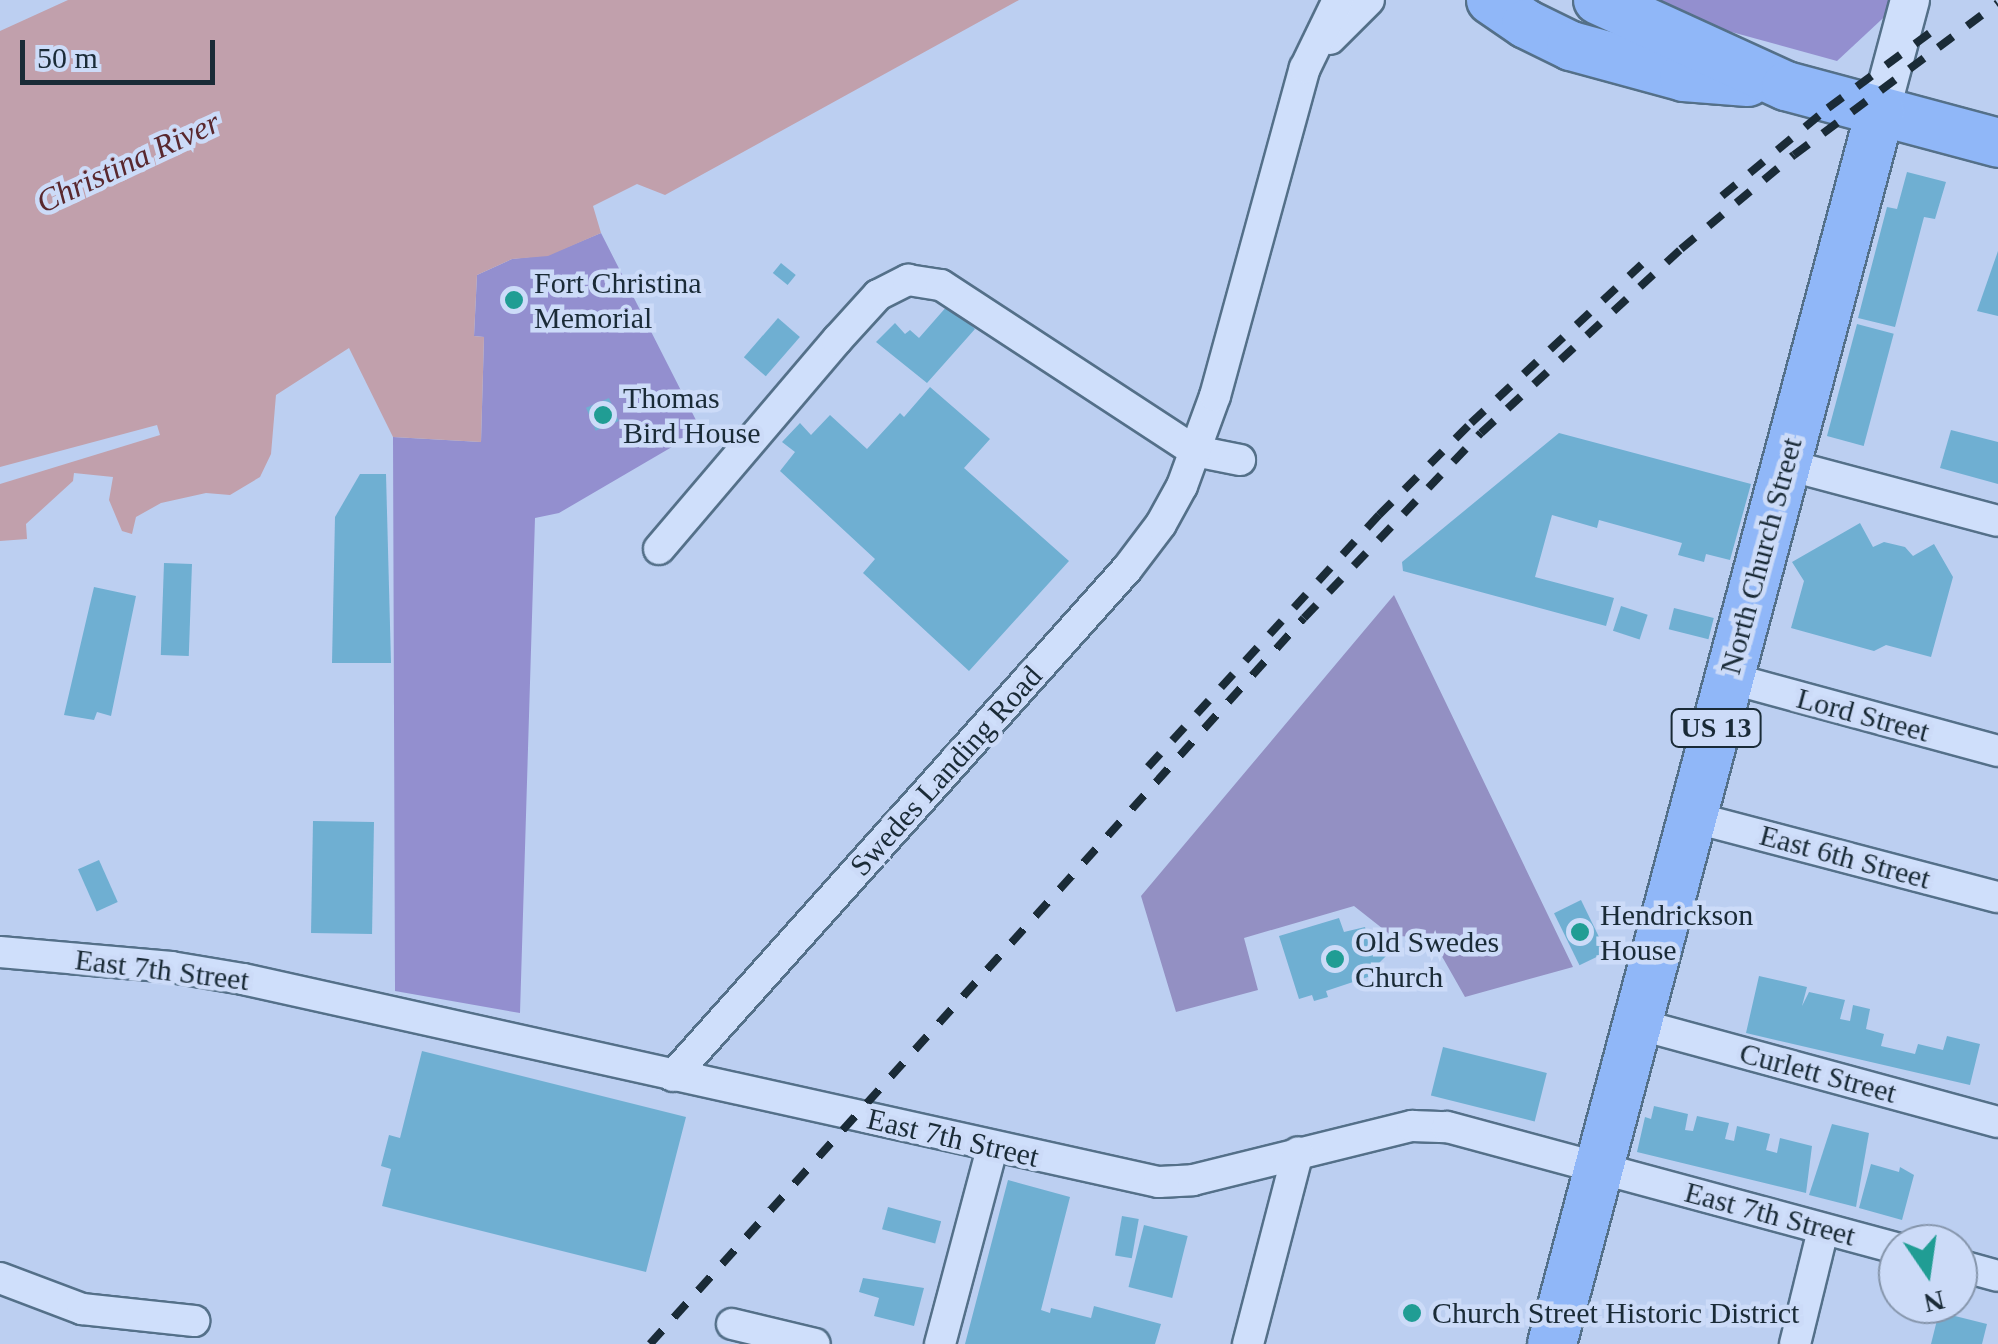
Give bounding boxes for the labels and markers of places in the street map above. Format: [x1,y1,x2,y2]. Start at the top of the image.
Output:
place label: Fort Christina Memorial [534,265,702,336]
marker: Fort Christina Memorial [503,289,525,311]
place label: Thomas Bird House [623,380,760,450]
marker: Thomas Bird House [592,404,614,426]
place label: Hendrickson House [1600,897,1753,968]
marker: Hendrickson House [1569,921,1591,943]
place label: Old Swedes Church [1355,924,1499,994]
marker: Old Swedes Church [1324,948,1346,970]
place label: Church Street Historic District [1432,1295,1799,1331]
marker: Church Street Historic District [1401,1302,1423,1324]

